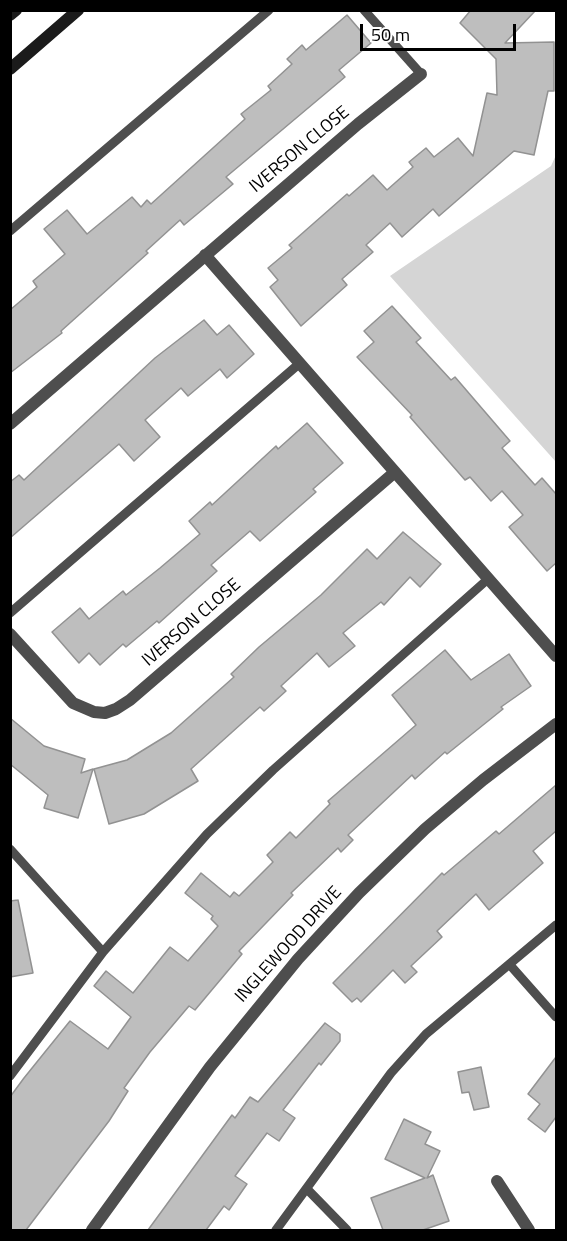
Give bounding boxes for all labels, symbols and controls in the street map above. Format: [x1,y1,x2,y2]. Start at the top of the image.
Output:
scale bar [363,12,519,50]
text: 50 m [371,21,410,48]
street label: IVERSON CLOSE [246,102,354,198]
street label: IVERSON CLOSE [138,574,246,672]
street label: INGLEWOOD DRIVE [231,882,347,1008]

